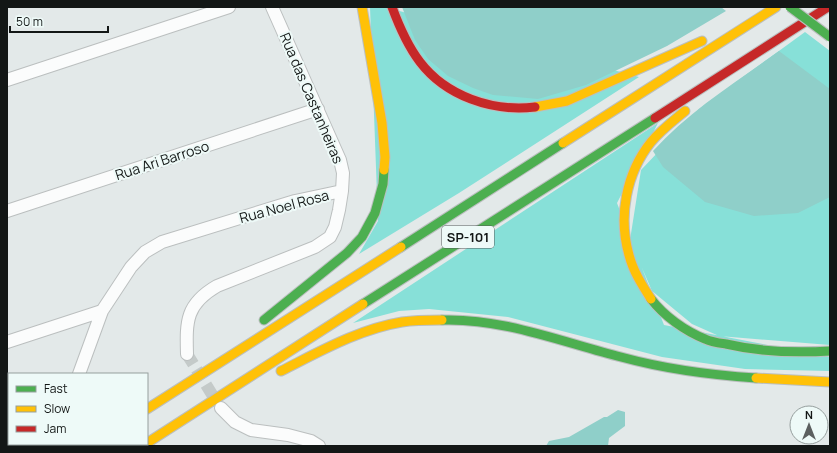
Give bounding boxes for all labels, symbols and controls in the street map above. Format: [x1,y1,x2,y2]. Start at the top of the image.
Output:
scale bar [10,8,108,34]
text: 50 m [16,13,43,30]
street label: Rua das Castanheiras [276,30,348,166]
street label: Rua Ari Barroso [113,136,211,184]
street label: Rua Noel Rosa [237,185,331,227]
road number: SP-101 [442,226,494,248]
legend [8,373,148,445]
text: Fast [44,380,68,397]
text: Slow [44,400,70,417]
north arrow [789,405,829,445]
text: N [805,407,813,422]
text: Jam [44,420,66,437]

